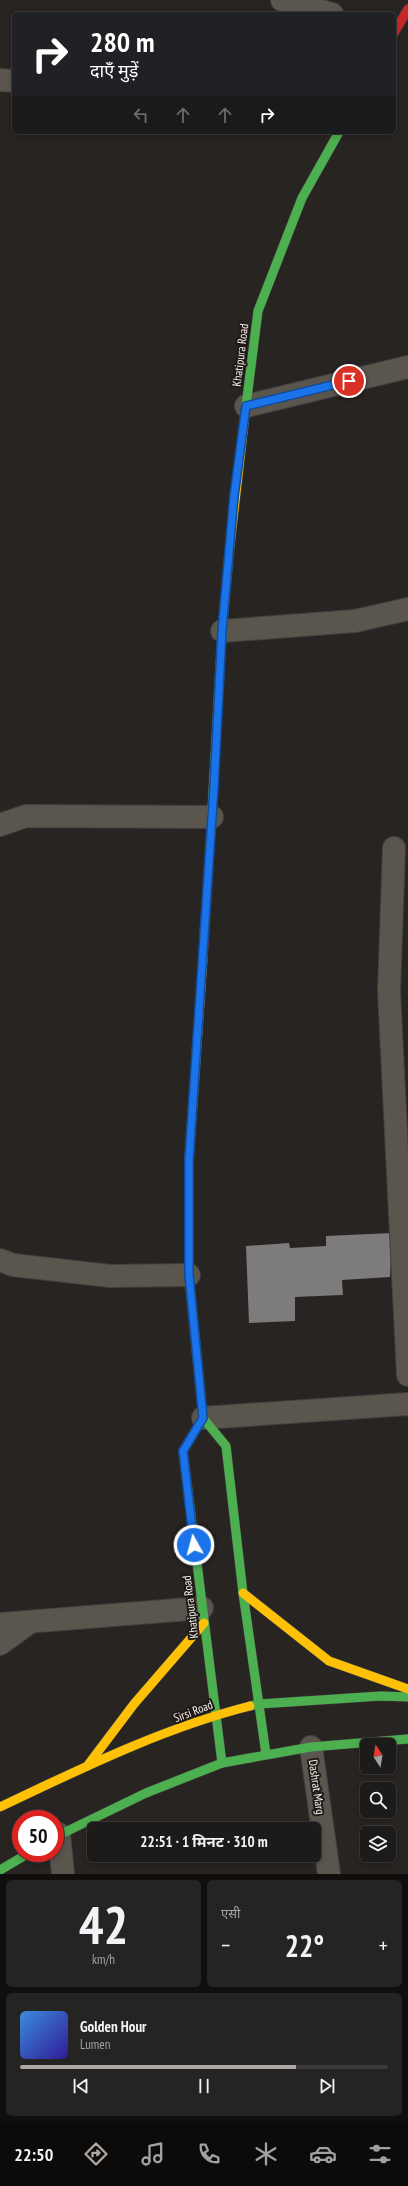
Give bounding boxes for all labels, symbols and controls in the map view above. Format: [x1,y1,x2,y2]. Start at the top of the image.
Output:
text: 280 m [90,23,154,60]
icon: right [24,28,76,80]
text: दाएँ मुड़ें [90,59,138,82]
icon: left [130,104,152,126]
icon: ahead [172,104,194,126]
icon: ahead [214,104,236,126]
icon: right [256,104,278,126]
street label: Khatipura Road [229,323,251,387]
pin [332,364,366,398]
icon: arrive [338,370,360,392]
position arrow [173,1524,215,1566]
street label: Khatipura Road [179,1575,201,1639]
street label: Sirsi Road [171,1697,215,1725]
north arrow [360,1738,396,1774]
map controls [360,1738,396,1862]
street label: Dashrat Marg [306,1759,328,1815]
button: search [360,1782,396,1818]
speed limit sign: 50 [12,1810,64,1862]
button: layers [360,1826,396,1862]
text: 22:51 · 1 मिनट · 310 m [140,1832,268,1851]
text: 42 [79,1891,128,1958]
text: एसी [221,1905,240,1922]
text: 22° [285,1926,324,1965]
text: − [221,1931,230,1959]
text: + [379,1931,388,1959]
text: km/h [92,1951,115,1968]
text: Golden Hour [80,2017,147,2036]
text: Lumen [80,2036,110,2053]
icon: previous [70,2075,92,2097]
icon: pause [193,2075,215,2097]
icon: next [316,2075,338,2097]
icon: directions [82,2140,110,2168]
icon: music [139,2140,167,2168]
icon: phone [195,2140,223,2168]
icon: climate [252,2140,280,2168]
icon: car [309,2140,337,2168]
icon: filters [366,2140,394,2168]
text: 22:50 [14,2143,53,2166]

